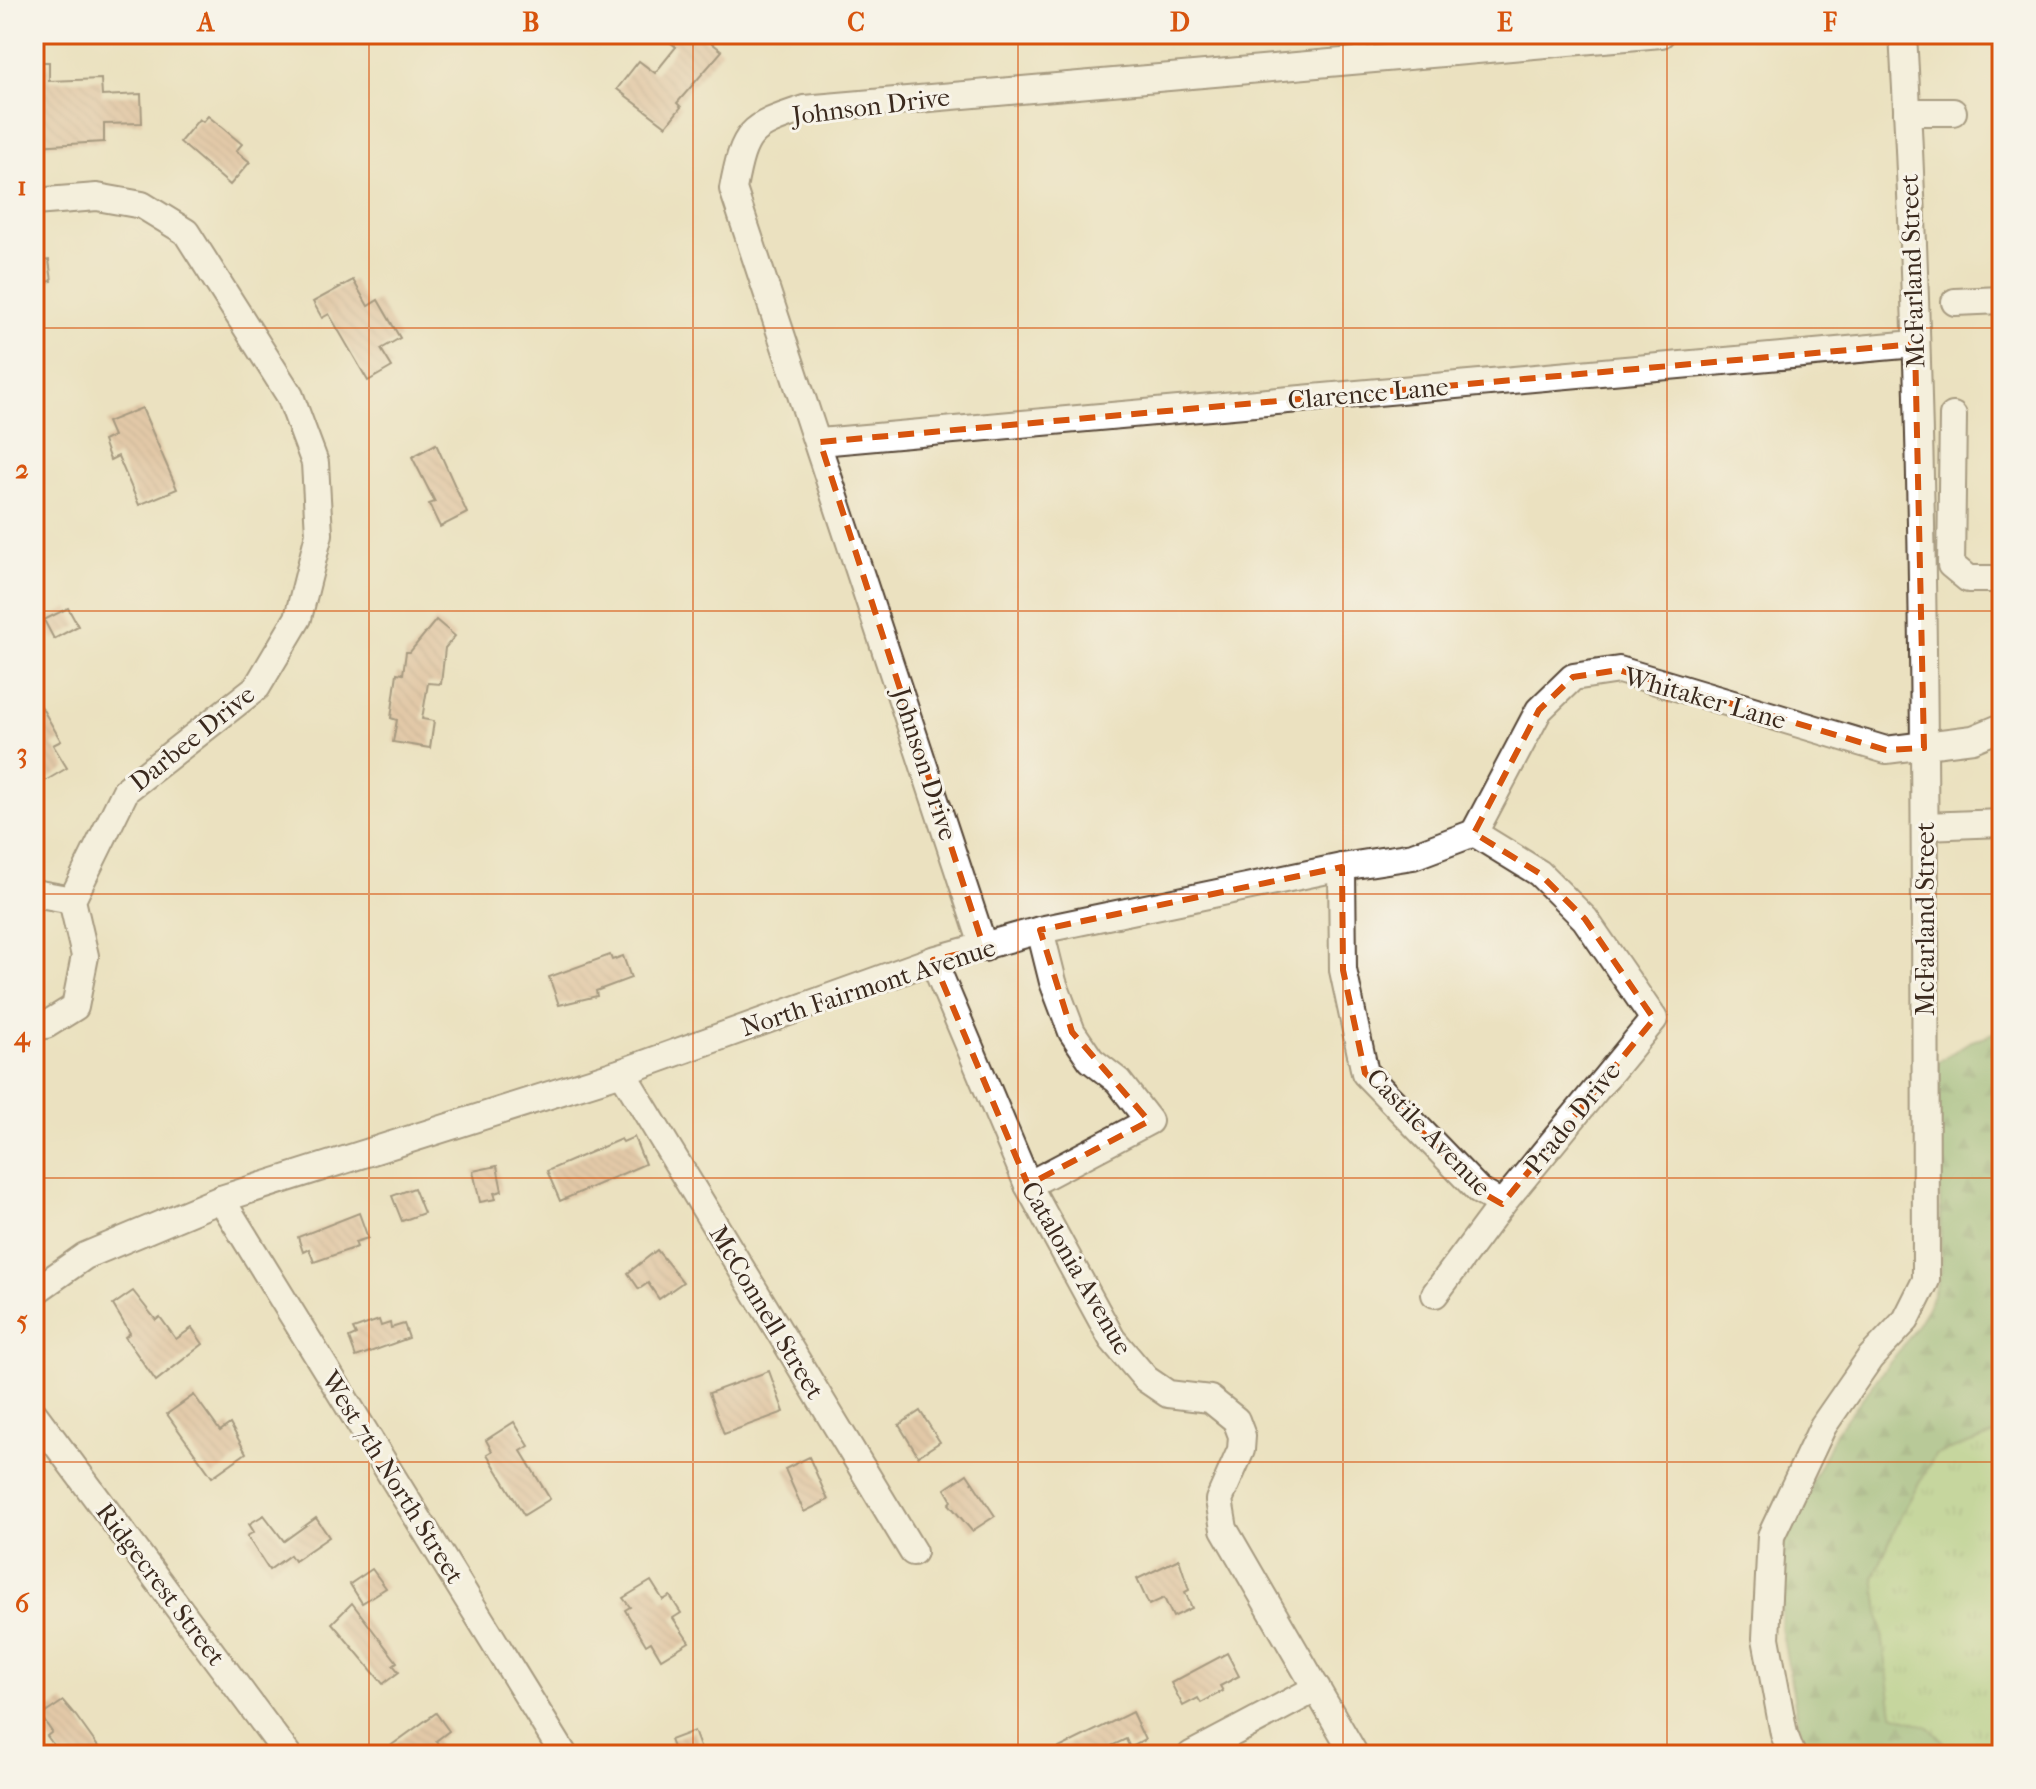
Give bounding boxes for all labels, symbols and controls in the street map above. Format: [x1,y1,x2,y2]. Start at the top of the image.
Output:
text: A [196,7,216,38]
text: B [523,7,540,38]
text: C [847,7,865,38]
text: D [1170,7,1190,38]
text: E [1497,7,1513,38]
text: F [1822,7,1837,38]
street label: Johnson Drive [788,81,952,132]
text: 1 [17,171,27,202]
street label: McFarland Street [1894,173,1931,368]
street label: Clarence Lane [1287,371,1450,416]
text: 2 [15,454,29,485]
street label: Whitaker Lane [1619,660,1790,736]
street label: Darbee Drive [124,679,261,798]
street label: Johnson Drive [885,682,964,845]
text: 3 [17,738,27,769]
street label: McFarland Street [1910,821,1941,1016]
street label: North Fairmont Avenue [737,932,999,1043]
text: 4 [13,1021,31,1053]
street label: Prado Drive [1518,1056,1627,1181]
street label: Castile Avenue [1360,1062,1497,1203]
street label: Catalonia Avenue [1014,1176,1139,1361]
street label: McConnell Street [703,1220,831,1405]
text: 5 [16,1305,28,1336]
street label: West 7th North Street [314,1364,471,1590]
street label: Ridgecrest Street [89,1497,232,1672]
text: 6 [15,1588,30,1619]

